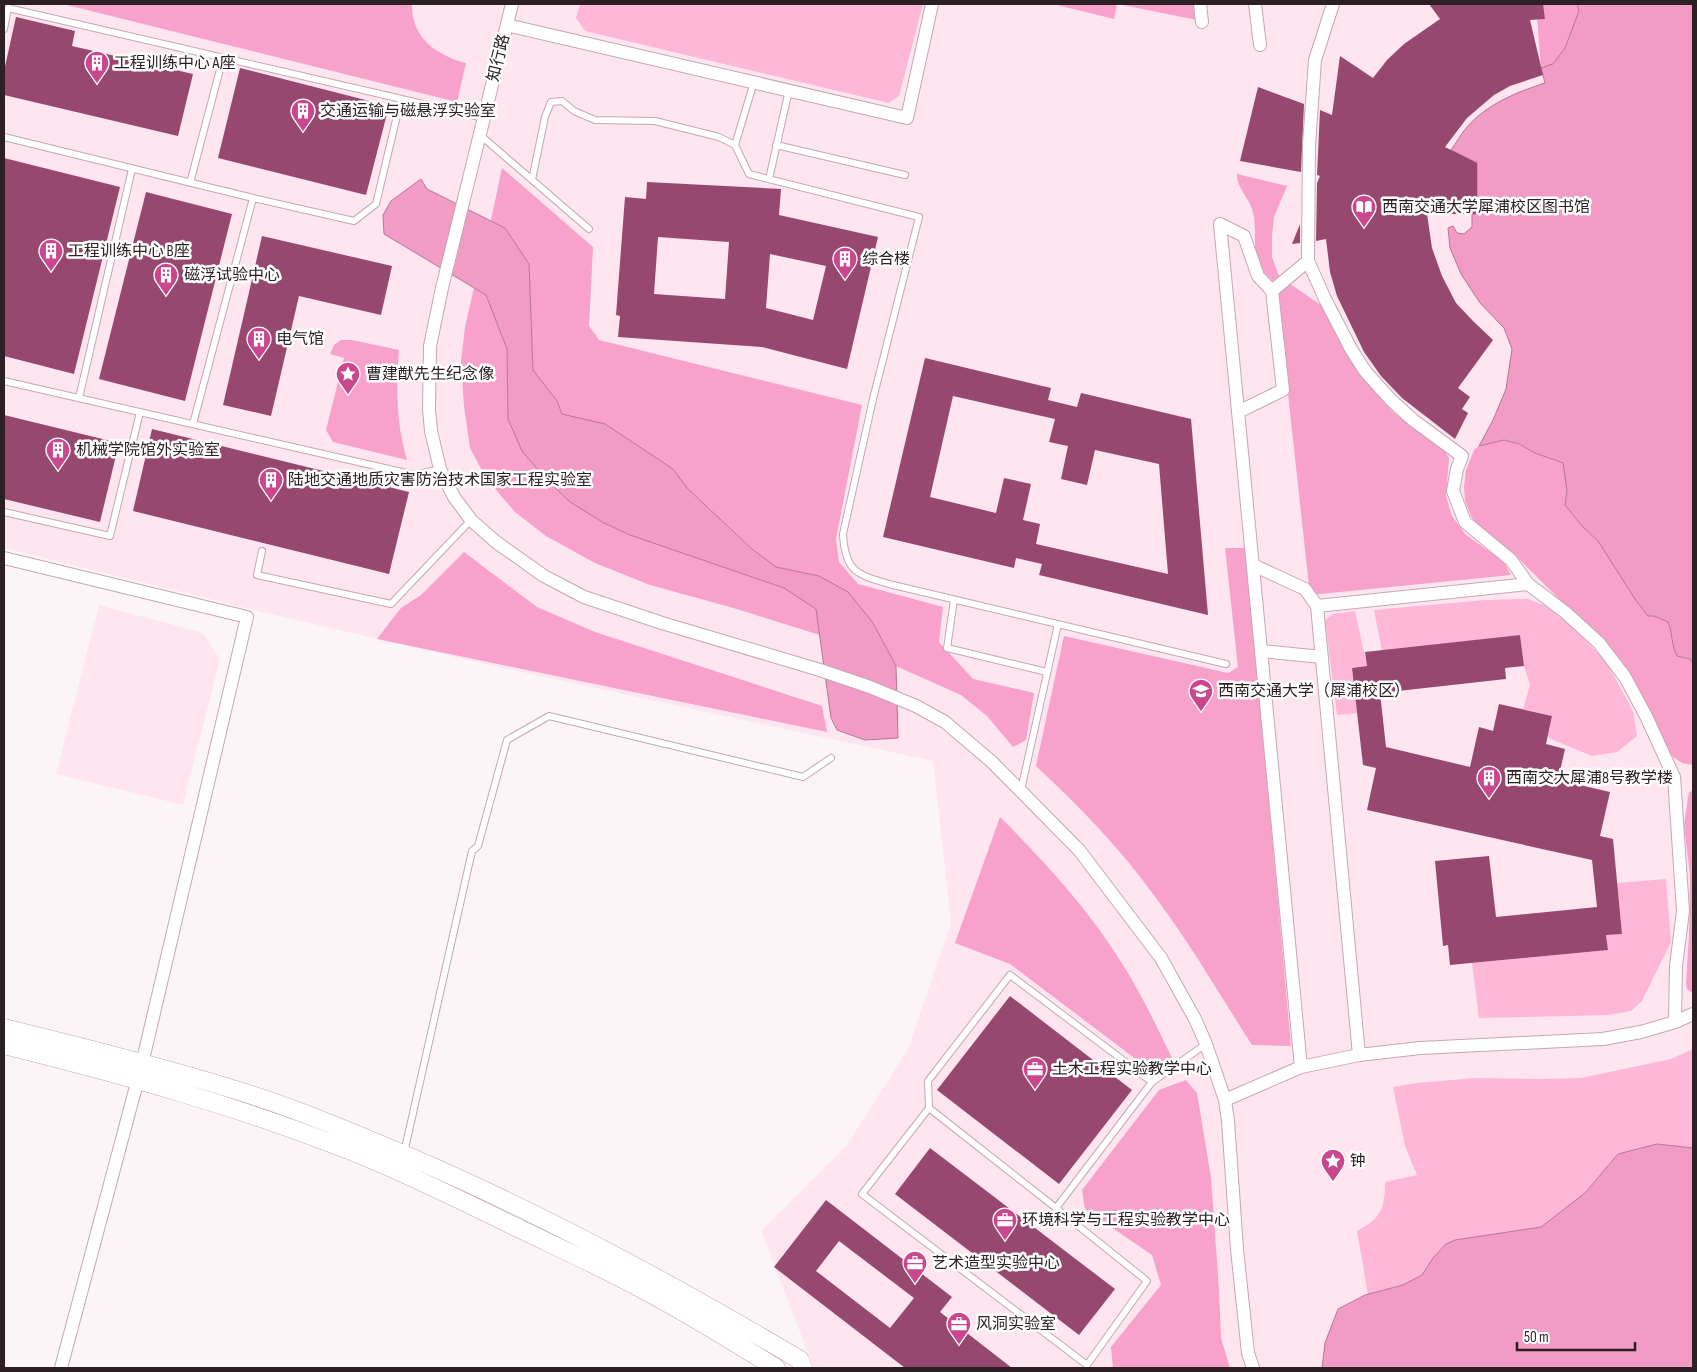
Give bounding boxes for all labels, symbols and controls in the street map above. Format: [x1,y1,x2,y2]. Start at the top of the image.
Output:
street label: 知行路 [484,32,514,84]
building icon: 工程训练中心 A座 [84,50,110,84]
place label: 工程训练中心 A座 [114,54,235,73]
building icon: 交通运输与磁悬浮实验室 [290,98,316,132]
place label: 交通运输与磁悬浮实验室 [320,102,496,121]
library icon: 西南交通大学犀浦校区图书馆 [1351,194,1377,228]
place label: 西南交通大学犀浦校区图书馆 [1382,198,1590,217]
building icon: 工程训练中心 B座 [38,238,64,272]
place label: 工程训练中心 B座 [68,242,190,261]
building icon: 综合楼 [832,246,858,280]
place label: 综合楼 [862,250,910,269]
building icon: 磁浮试验中心 [153,262,179,296]
place label: 磁浮试验中心 [184,266,280,285]
building icon: 电气馆 [246,326,272,360]
place label: 电气馆 [276,330,324,349]
place icon: 曹建猷先生纪念像 [335,361,361,395]
place label: 曹建猷先生纪念像 [366,365,494,384]
building icon: 机械学院馆外实验室 [45,437,71,471]
place label: 机械学院馆外实验室 [76,441,220,460]
building icon: 陆地交通地质灾害防治技术国家工程实验室 [258,467,284,501]
place label: 陆地交通地质灾害防治技术国家工程实验室 [288,471,592,490]
school or university icon: 西南交通大学（犀浦校区） [1188,678,1214,712]
place label: 西南交通大学（犀浦校区） [1218,682,1410,701]
building icon: 西南交大犀浦8号教学楼 [1476,765,1502,799]
place label: 西南交大犀浦8号教学楼 [1506,769,1673,788]
office icon: 土木工程实验教学中心 [1022,1056,1048,1090]
place label: 土木工程实验教学中心 [1052,1060,1212,1079]
place icon: 钟 [1320,1148,1346,1182]
place label: 钟 [1350,1152,1366,1171]
office icon: 环境科学与工程实验教学中心 [992,1207,1018,1241]
place label: 环境科学与工程实验教学中心 [1022,1211,1230,1230]
office icon: 艺术造型实验中心 [902,1250,928,1284]
place label: 艺术造型实验中心 [932,1254,1060,1273]
office icon: 风洞实验室 [946,1311,972,1345]
place label: 风洞实验室 [976,1315,1056,1334]
scale bar [1517,1320,1634,1352]
text: 50 m [1524,1328,1549,1347]

